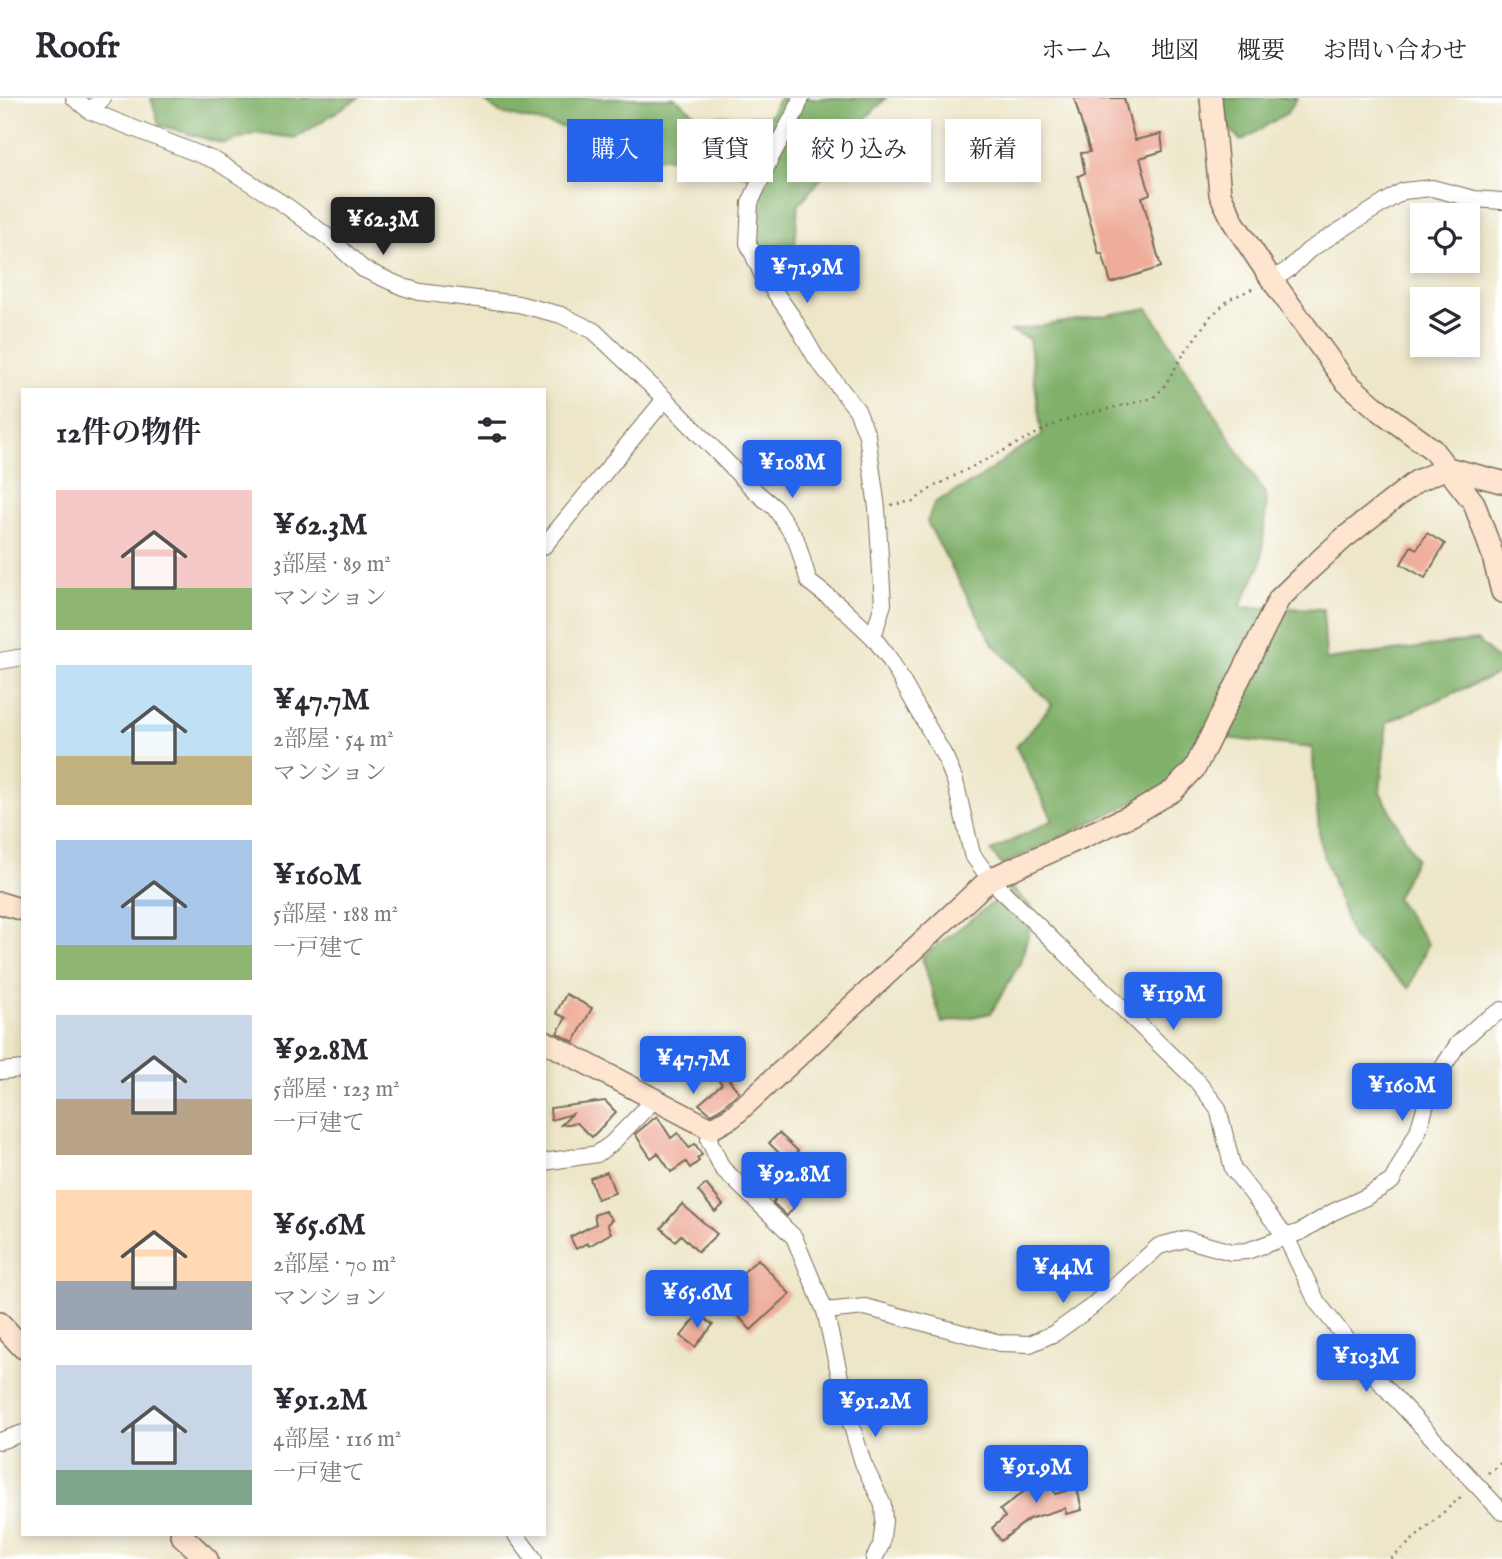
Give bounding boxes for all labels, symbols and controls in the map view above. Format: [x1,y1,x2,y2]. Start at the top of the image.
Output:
text: Roofr [35,27,120,69]
text: ホーム [1041,36,1113,67]
text: 地図 [1151,36,1199,67]
text: 概要 [1237,36,1285,67]
text: お問い合わせ [1323,36,1467,67]
chip: 購入 [567,119,663,182]
chip: 賃貸 [677,119,773,182]
chip: 絞り込み [787,119,931,182]
chip: 新着 [945,119,1041,182]
pin: ¥62.3M [326,198,440,257]
map controls [1410,203,1480,357]
button: locate [1410,203,1480,273]
text: ¥62.3M [347,205,419,234]
pin: ¥71.9M [750,246,864,305]
text: ¥71.9M [771,253,843,282]
button: layers [1410,287,1480,357]
icon: filters [473,411,511,449]
text: 12件の物件 [56,415,201,453]
pin: ¥108M [743,440,841,500]
text: ¥108M [758,448,826,477]
text: ¥62.3M [273,507,367,545]
icon: home [112,518,196,602]
text: 3部屋 · 89 m² [273,550,391,579]
text: マンション [273,584,387,613]
text: ¥47.7M [273,682,370,720]
icon: home [112,693,196,777]
text: 2部屋 · 54 m² [273,725,394,754]
text: マンション [273,759,387,788]
text: ¥160M [273,857,362,895]
icon: home [112,868,196,952]
text: 5部屋 · 188 m² [273,900,398,929]
text: 一戸建て [273,934,365,963]
pin: ¥119M [1124,972,1222,1032]
text: ¥119M [1140,980,1206,1009]
text: ¥92.8M [273,1032,368,1070]
pin: ¥47.7M [636,1037,750,1096]
icon: home [112,1043,196,1127]
text: ¥47.7M [656,1044,730,1073]
pin: ¥160M [1353,1063,1451,1123]
text: ¥160M [1368,1071,1436,1100]
text: 5部屋 · 123 m² [273,1075,400,1104]
text: 一戸建て [273,1109,365,1138]
pin: ¥92.8M [737,1152,851,1212]
text: ¥92.8M [757,1160,831,1189]
text: ¥65.6M [273,1207,366,1245]
icon: home [112,1218,196,1302]
pin: ¥44M [1022,1246,1104,1305]
text: 2部屋 · 70 m² [273,1250,396,1279]
text: ¥44M [1033,1253,1093,1282]
pin: ¥65.6M [640,1270,754,1330]
text: ¥65.6M [661,1278,733,1307]
text: マンション [273,1284,387,1313]
pin: ¥103M [1317,1334,1415,1394]
text: ¥103M [1333,1342,1399,1371]
pin: ¥91.2M [818,1380,932,1439]
text: ¥91.2M [273,1382,368,1420]
text: ¥91.2M [839,1387,911,1416]
icon: home [112,1393,196,1477]
text: 4部屋 · 116 m² [273,1425,401,1454]
pin: ¥91.9M [979,1446,1093,1505]
text: ¥91.9M [1000,1453,1072,1482]
text: 一戸建て [273,1459,365,1488]

